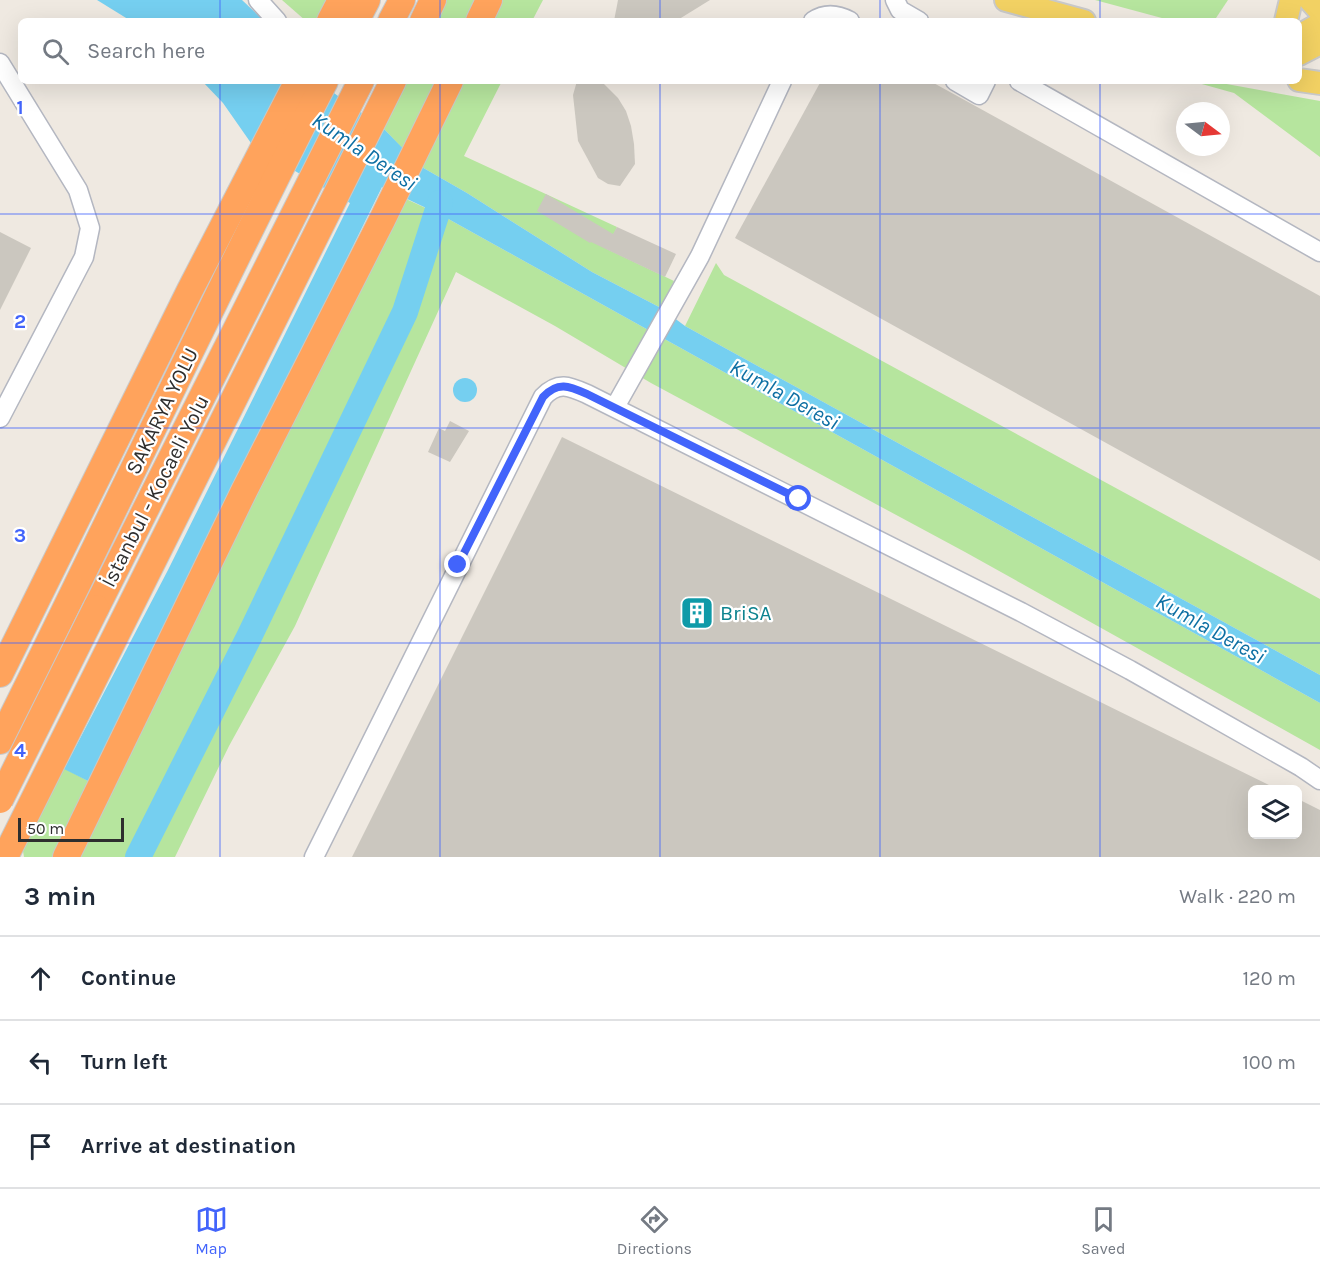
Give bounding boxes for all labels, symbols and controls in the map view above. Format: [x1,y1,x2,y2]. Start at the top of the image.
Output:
search box [18,18,1302,84]
icon: search [39,35,72,68]
text: Search here [87,38,205,64]
text: 1 [16,96,24,119]
north arrow [1176,102,1230,156]
water label: Kumla Deresi [307,107,422,197]
text: 2 [14,310,26,333]
street label: SAKARYA YOLU [121,344,203,478]
water label: Kumla Deresi [725,354,844,436]
street label: İstanbul - Kocaeli Yolu [96,391,214,591]
route start [785,485,811,511]
text: 3 [14,524,26,547]
route end [444,551,470,577]
water label: Kumla Deresi [1151,588,1270,670]
building icon: BriSA [679,595,715,631]
place label: BriSA [720,601,772,625]
text: 4 [14,739,26,762]
map controls [1248,785,1302,839]
button: layers [1248,785,1302,839]
scale bar [18,815,124,842]
text: 50 m [27,819,64,838]
text: 3 min [24,881,96,912]
text: Walk · 220 m [1179,885,1296,908]
icon: ahead [24,962,57,995]
text: Continue [81,965,176,991]
text: 120 m [1242,967,1296,990]
icon: left [24,1046,57,1079]
text: Turn left [81,1049,168,1075]
text: 100 m [1242,1051,1296,1074]
icon: arrive [24,1130,57,1163]
text: Arrive at destination [81,1133,296,1159]
tab: Map [195,1203,228,1258]
tab: Directions [617,1203,692,1258]
tab: Saved [1081,1203,1125,1258]

